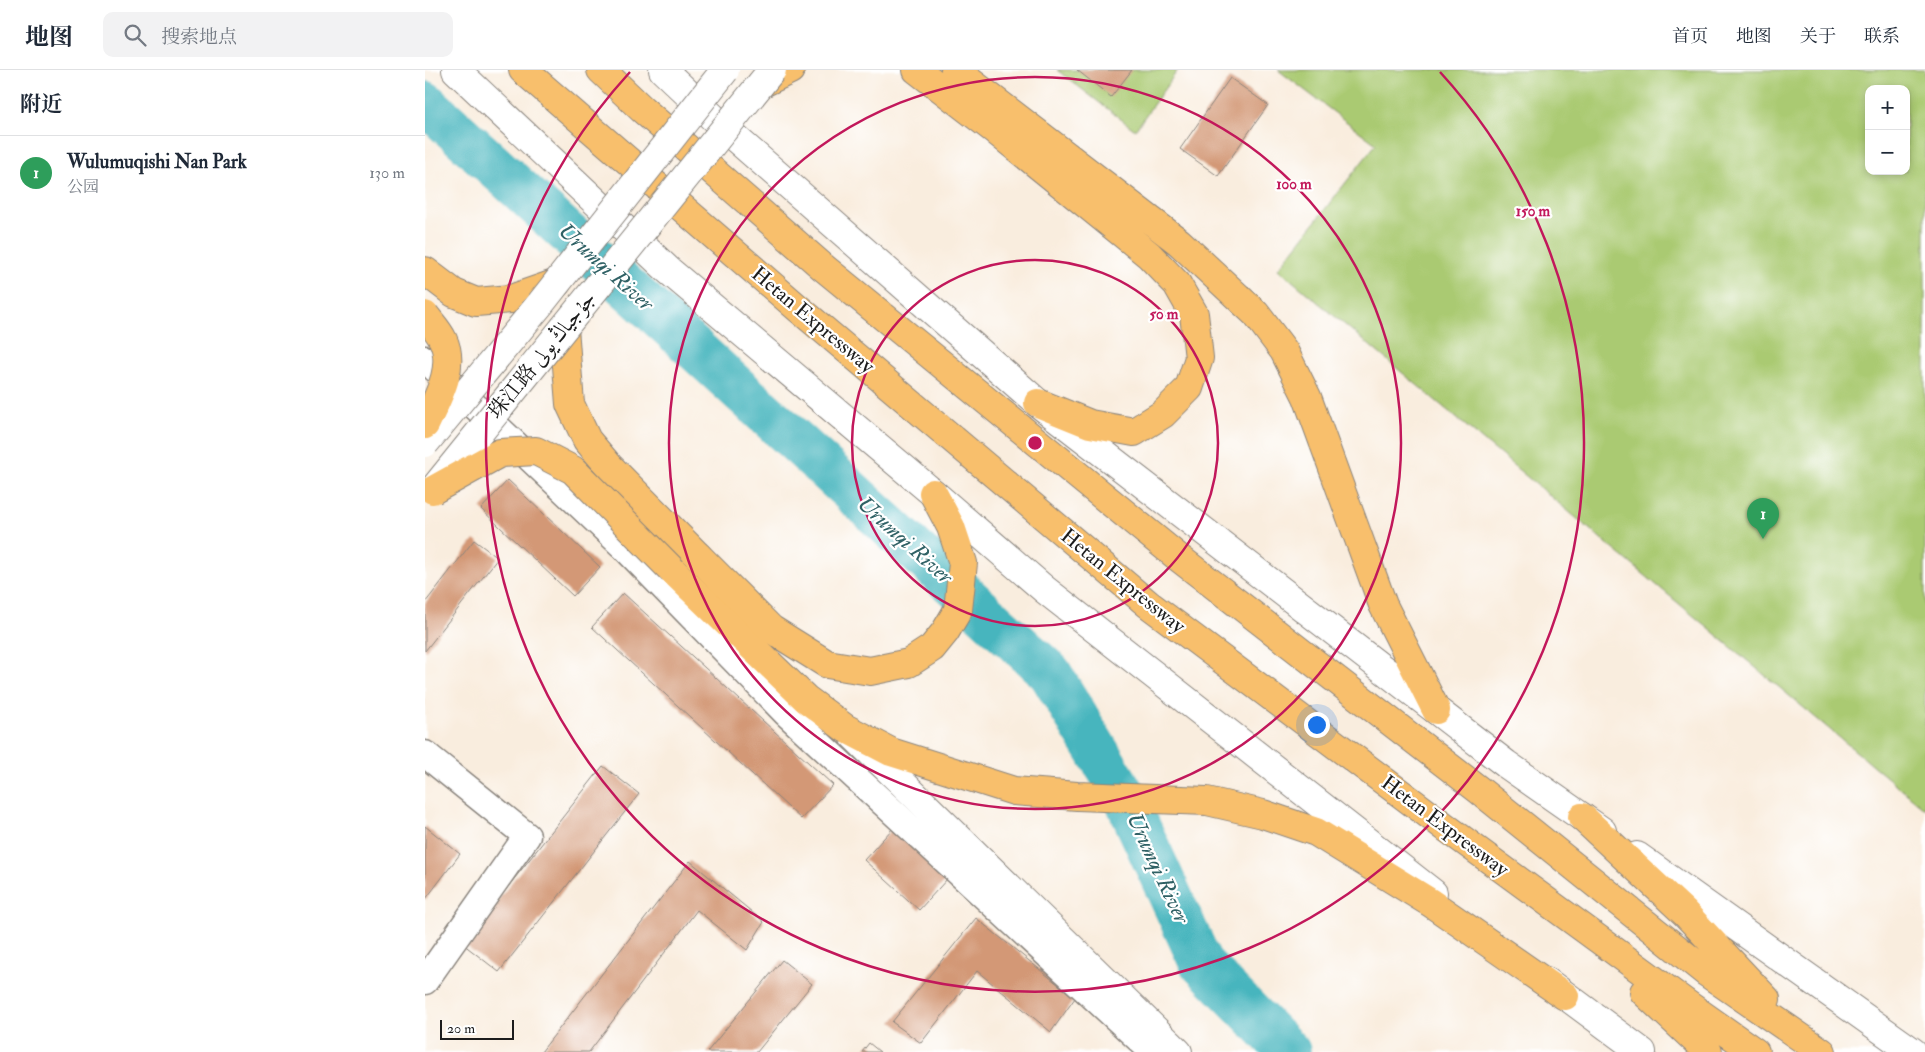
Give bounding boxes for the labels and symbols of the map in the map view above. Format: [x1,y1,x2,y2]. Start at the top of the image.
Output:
text: 100 m [1276,175,1312,194]
text: 150 m [1516,202,1550,221]
water label: Urumqi River [552,217,661,318]
street label: Hetan Expressway [746,261,881,380]
street label: 珠江路 جۇجياڭ يولى [482,286,602,424]
text: 50 m [1150,305,1179,324]
centre of rings [1026,434,1044,452]
water label: Urumqi River [851,490,960,591]
pin: 1 [1747,498,1779,539]
street label: Hetan Expressway [1055,522,1192,640]
your location [1304,712,1330,738]
street label: Hetan Expressway [1376,769,1515,883]
water label: Urumqi River [1120,808,1197,929]
scale bar [440,1017,514,1040]

